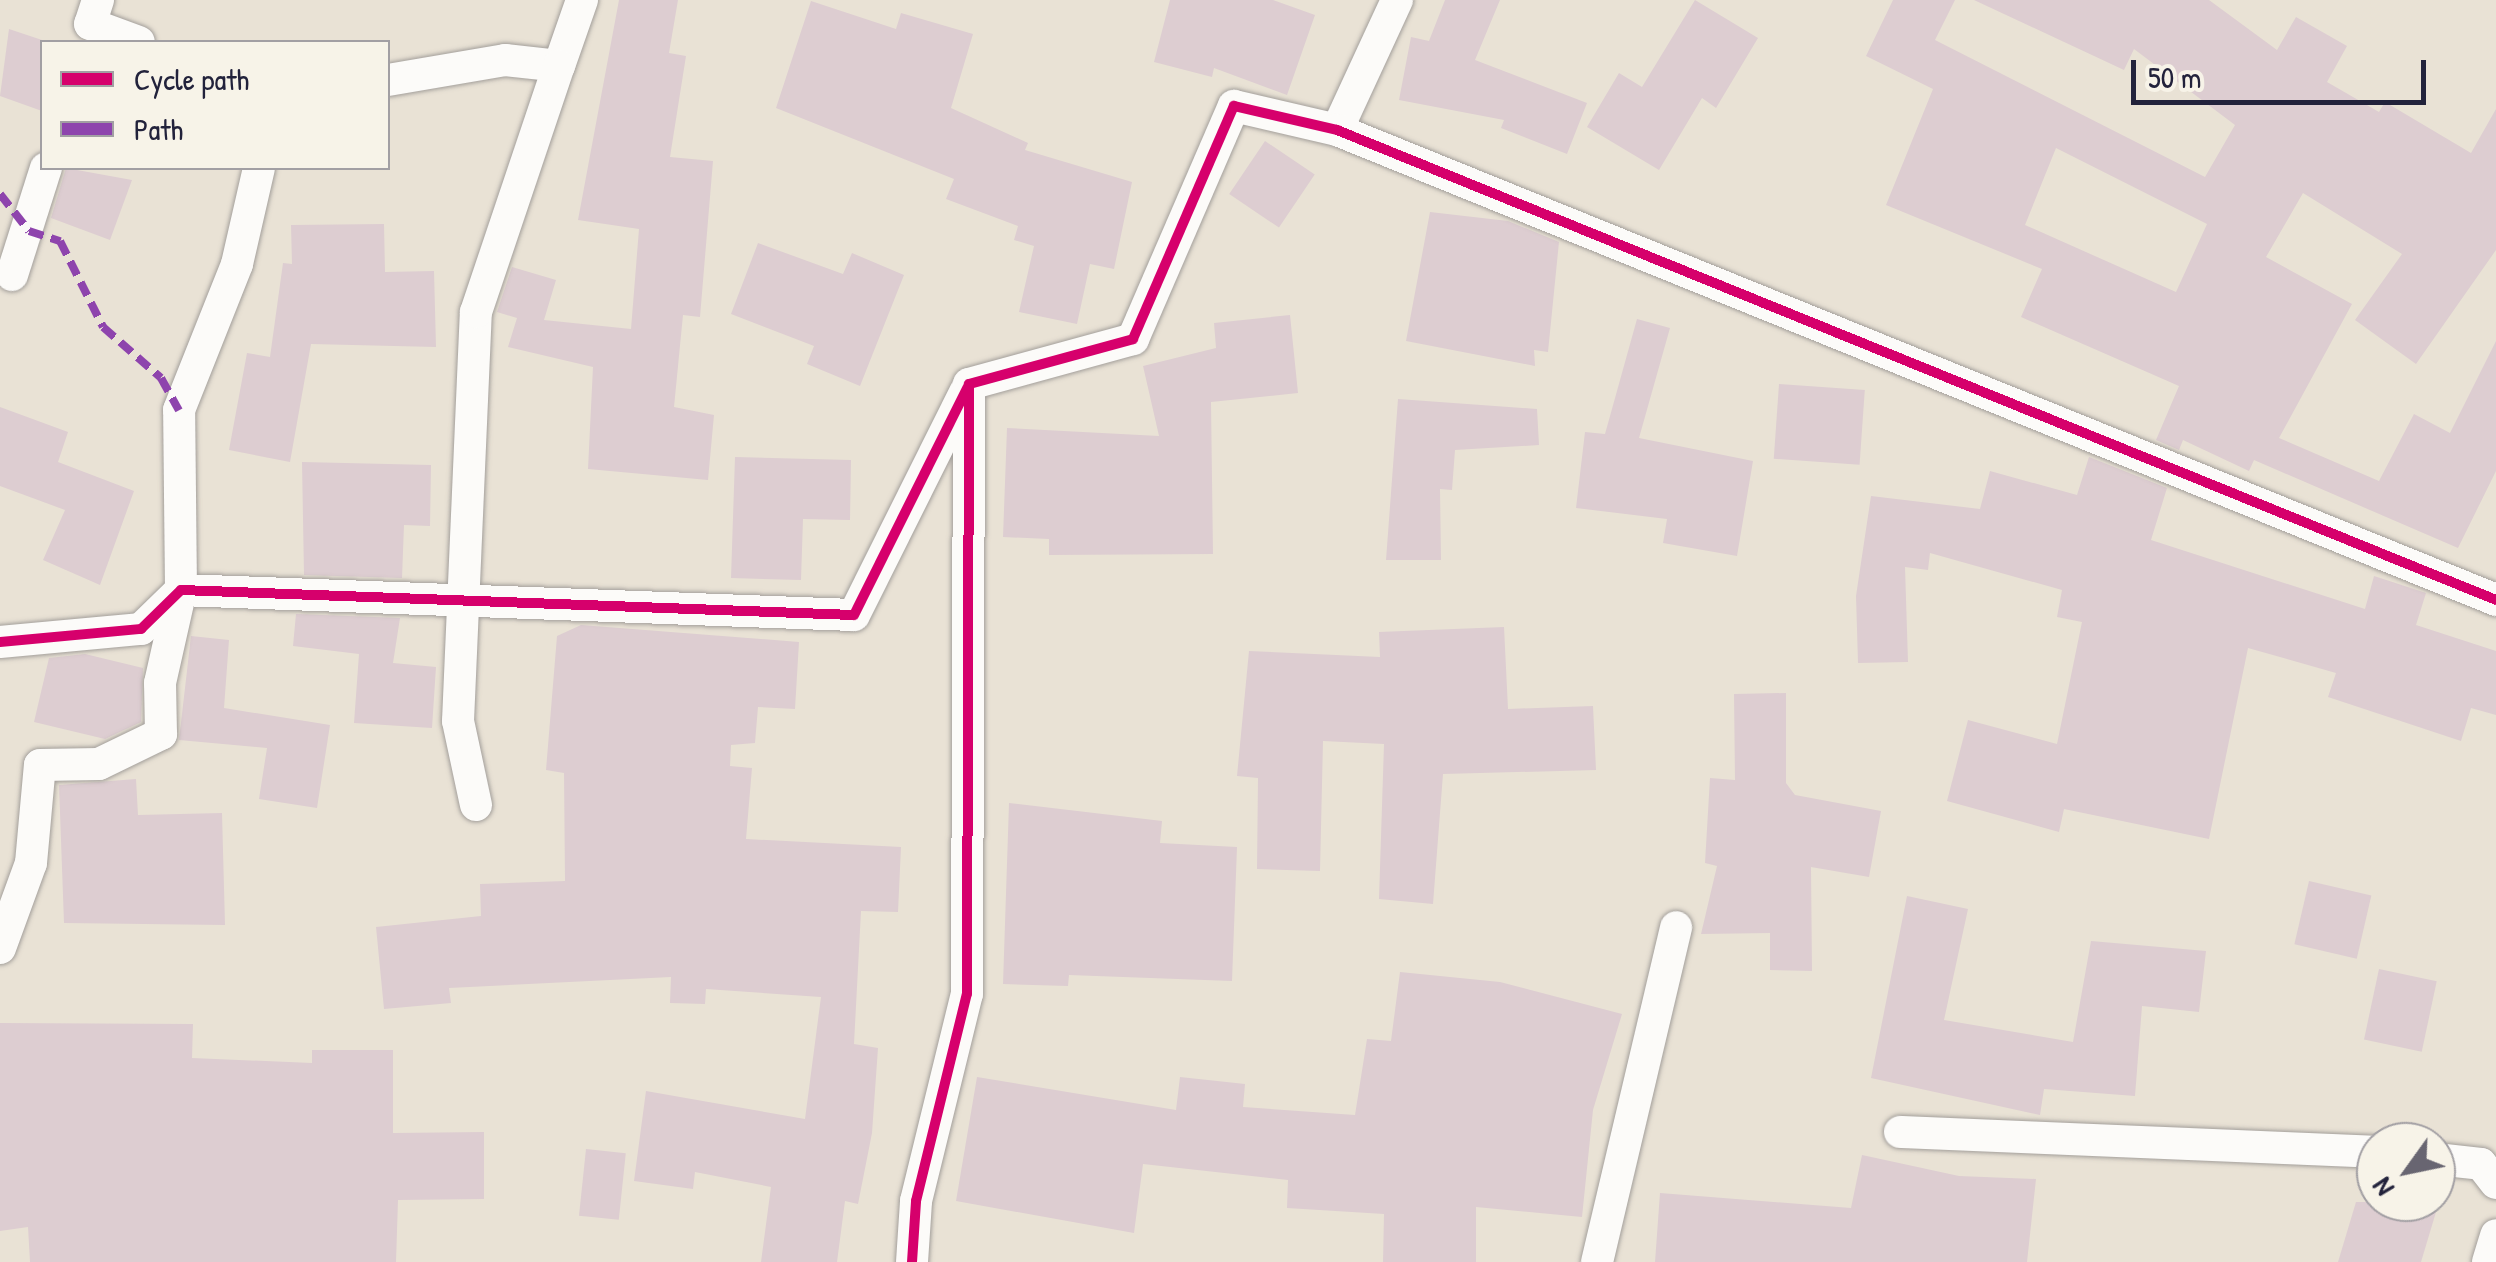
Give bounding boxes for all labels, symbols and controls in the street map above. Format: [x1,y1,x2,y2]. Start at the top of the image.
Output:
legend [40,40,390,170]
scale bar [2136,40,2431,102]
text: 50 m [2148,57,2201,97]
text: Cycle path [134,59,249,99]
text: Path [134,109,183,149]
north arrow [2356,1122,2456,1222]
text: N [2363,1171,2403,1204]

